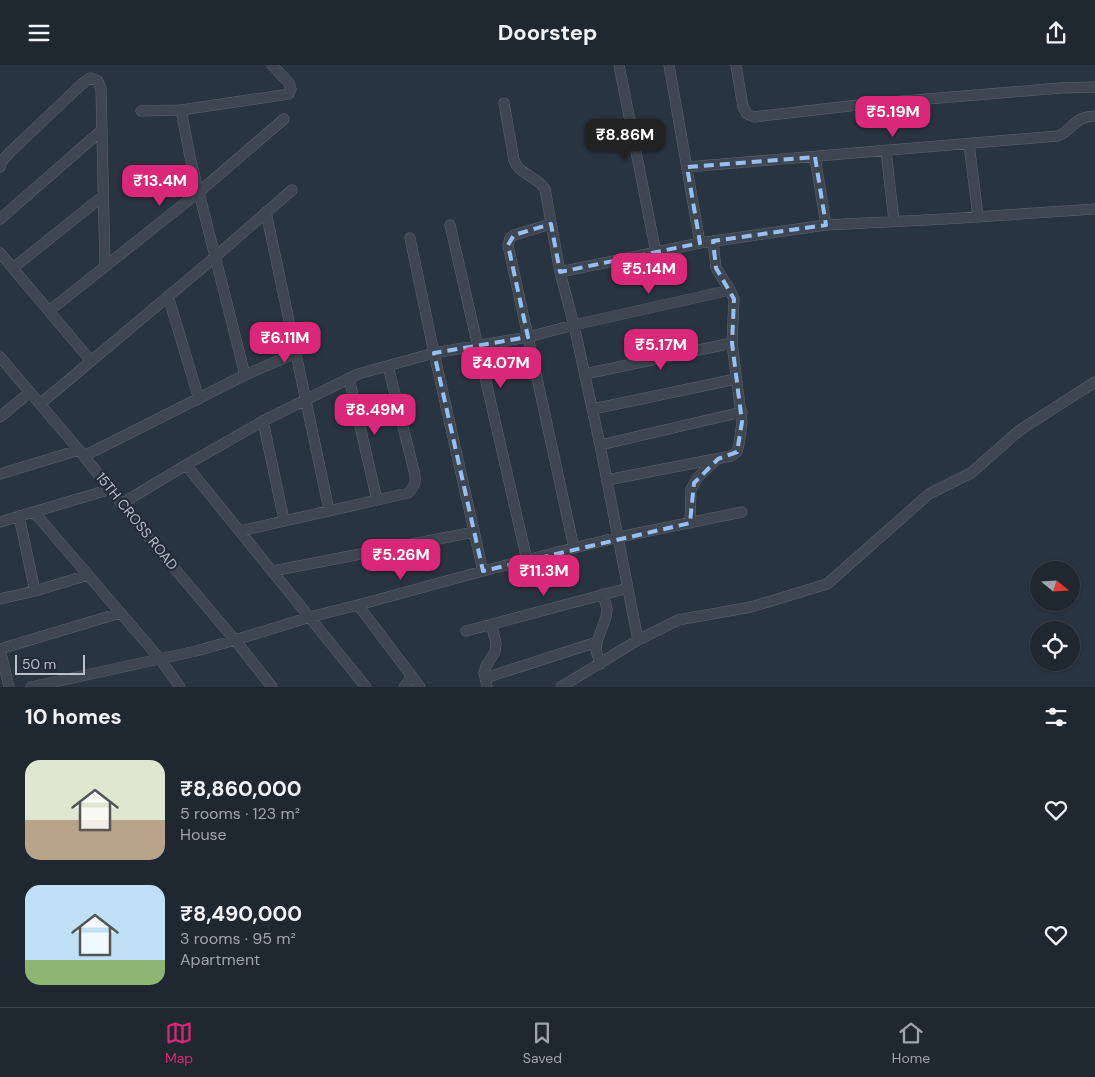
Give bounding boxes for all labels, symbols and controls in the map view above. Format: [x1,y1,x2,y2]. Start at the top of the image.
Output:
text: Doorstep [498,18,597,47]
icon: menu [25,19,53,47]
icon: share [1042,19,1070,47]
pin: ₹5.19M [852,95,934,138]
text: ₹5.19M [866,101,920,122]
pin: ₹8.86M [584,119,666,161]
text: ₹8.86M [596,124,654,145]
pin: ₹13.4M [119,165,201,207]
text: ₹13.4M [133,170,187,191]
pin: ₹5.14M [608,253,690,295]
text: ₹5.14M [622,258,676,279]
pin: ₹6.11M [244,321,326,364]
text: ₹6.11M [261,327,309,348]
pin: ₹5.17M [620,329,702,371]
text: ₹5.17M [635,334,687,355]
pin: ₹4.07M [460,347,542,389]
text: ₹4.07M [472,352,530,373]
pin: ₹8.49M [334,393,416,436]
text: ₹8.49M [346,399,404,420]
street label: 15TH CROSS ROAD [92,469,182,573]
pin: ₹5.26M [360,539,442,581]
text: ₹5.26M [372,544,430,565]
pin: ₹11.3M [503,555,585,597]
text: ₹11.3M [519,560,569,581]
north arrow [1030,561,1080,611]
map controls [1030,561,1080,671]
button: locate [1030,621,1080,671]
scale bar [15,652,85,675]
text: 50 m [22,655,56,673]
text: 10 homes [25,703,122,731]
icon: filters [1042,703,1070,731]
text: ₹8,860,000 [180,775,302,803]
icon: home [65,780,125,840]
icon: heart [1042,796,1070,824]
text: 5 rooms · 123 m² [180,803,300,824]
text: House [180,824,227,845]
text: ₹8,490,000 [180,900,302,928]
icon: home [65,905,125,965]
icon: heart [1042,921,1070,949]
text: 3 rooms · 95 m² [180,928,296,949]
text: Apartment [180,949,260,970]
tab: Map [165,1019,193,1067]
tab: Saved [523,1019,562,1067]
tab: Home [892,1019,930,1067]

